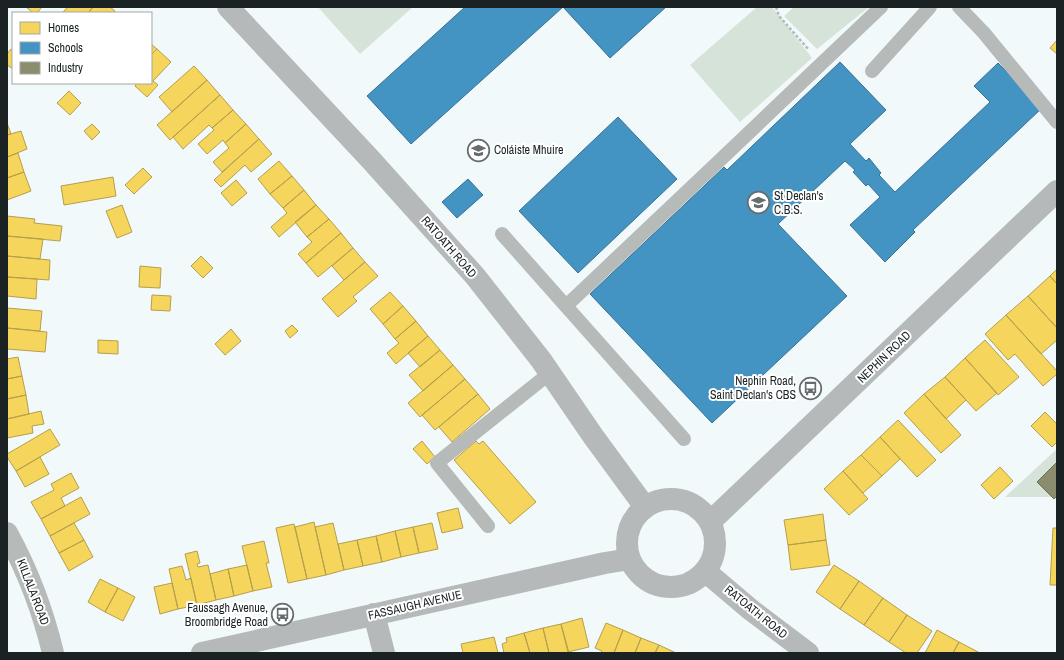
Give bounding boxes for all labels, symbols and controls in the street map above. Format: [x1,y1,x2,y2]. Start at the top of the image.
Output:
legend [12,12,152,84]
text: Homes [48,20,79,36]
text: Schools [48,40,83,56]
text: Industry [48,60,83,76]
school or university icon: Coláiste Mhuire [465,137,491,163]
place label: Coláiste Mhuire [494,142,563,158]
place label: St Declan's C.B.S. [774,188,824,218]
school or university icon: St Declan's C.B.S. [746,190,772,216]
street label: RATOATH ROAD [418,213,480,281]
street label: NEPHIN ROAD [854,328,914,386]
place label: Nephin Road, Saint Declan's CBS [710,373,796,403]
bus stop icon: Nephin Road, Saint Declan's CBS [798,375,824,401]
street label: KILLALA ROAD [13,557,53,627]
street label: RATOATH ROAD [721,582,791,642]
street label: FASSAUGH AVENUE [367,586,463,624]
place label: Faussagh Avenue, Broombridge Road [185,600,268,630]
bus stop icon: Faussagh Avenue, Broombridge Road [270,602,296,628]

